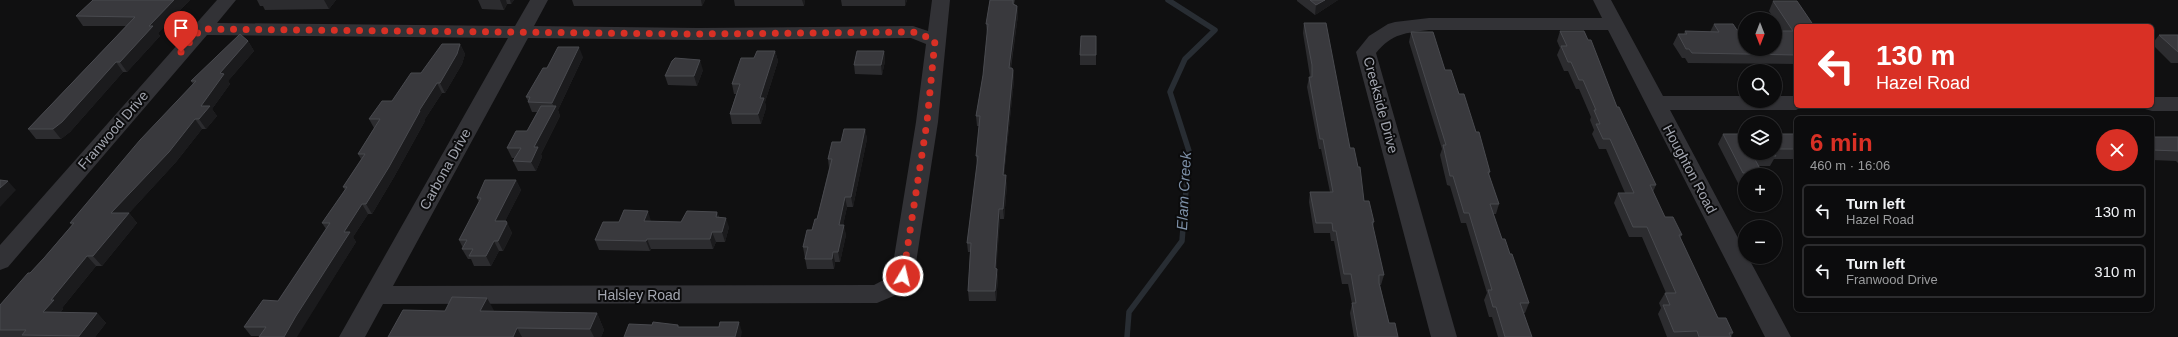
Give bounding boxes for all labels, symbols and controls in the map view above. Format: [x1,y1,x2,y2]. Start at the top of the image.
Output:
pin [164,11,198,52]
north arrow [1738,12,1782,56]
map controls [1738,12,1782,264]
icon: arrive [170,17,192,39]
icon: left [1810,40,1862,92]
text: 130 m [1876,40,1955,71]
street label: Creekside Drive [1360,55,1402,155]
button: search [1738,64,1782,108]
text: Hazel Road [1876,73,1970,93]
street label: Franwood Drive [75,87,152,173]
button: layers [1738,116,1782,160]
street label: Houghton Road [1660,122,1720,216]
street label: Carbona Drive [416,125,474,212]
text: 6 min [1810,129,1873,156]
button: close [2096,129,2138,171]
water label: Elam Creek [1173,150,1194,231]
text: 460 m · 16:06 [1810,158,1890,173]
button: + [1738,168,1782,212]
text: Turn left [1846,195,1905,212]
icon: left [1812,200,1834,222]
text: 130 m [2094,203,2136,220]
text: Hazel Road [1846,212,1914,227]
button: − [1738,220,1782,264]
position arrow [882,255,924,297]
text: Turn left [1846,255,1905,272]
icon: left [1812,260,1834,282]
text: 310 m [2094,263,2136,280]
text: Franwood Drive [1846,272,1938,287]
street label: Halsley Road [597,287,681,303]

